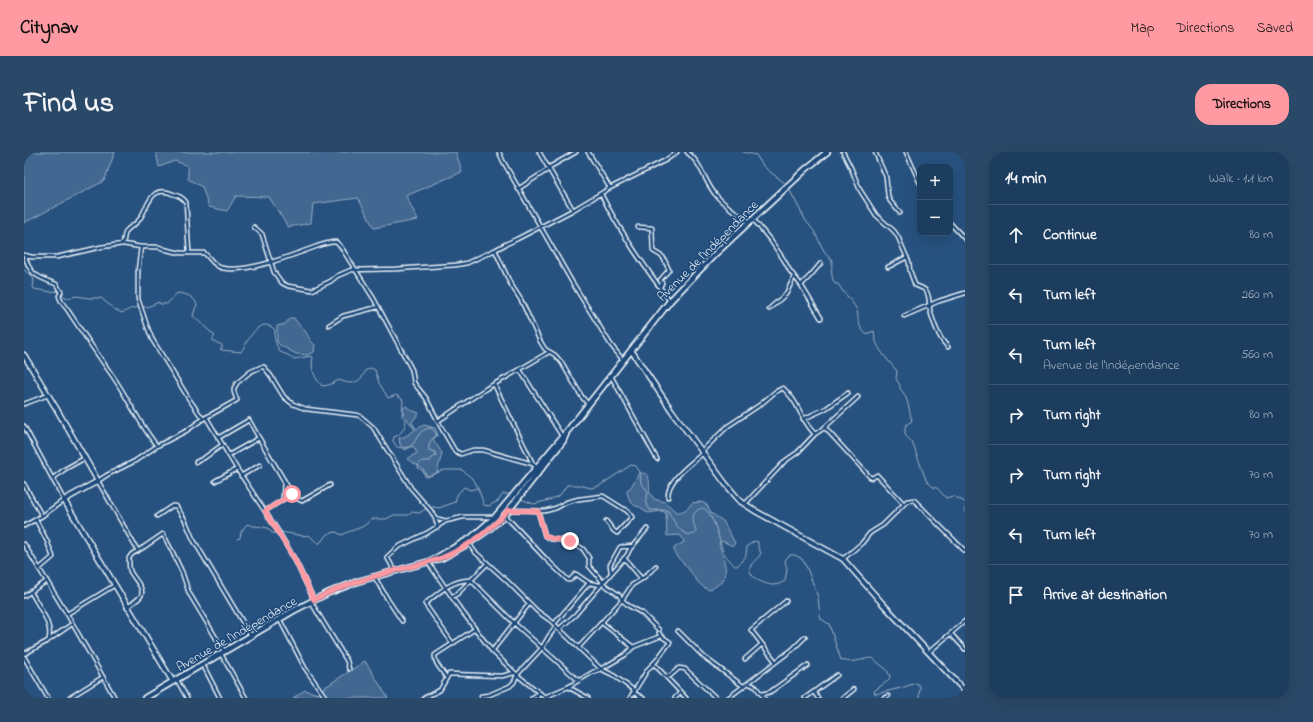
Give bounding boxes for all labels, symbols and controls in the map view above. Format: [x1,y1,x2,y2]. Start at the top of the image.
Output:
text: Citynav [20,15,78,42]
text: Map [1131,18,1154,39]
text: Directions [1176,18,1234,39]
text: Saved [1256,18,1293,39]
text: Find us [24,84,114,125]
button: Directions [1195,84,1289,125]
map controls [917,164,953,236]
button: + [917,164,953,200]
text: 14 min [1005,166,1046,191]
text: Walk · 1.1 km [1209,169,1273,188]
street label: Avenue de l'Indépendance [653,196,763,306]
button: − [917,200,953,236]
icon: ahead [1005,224,1027,246]
text: Continue [1043,224,1097,246]
text: 80 m [1249,225,1273,244]
icon: left [1005,284,1027,306]
text: Turn left [1043,284,1096,306]
text: 260 m [1242,285,1273,304]
text: Turn left [1043,334,1096,356]
icon: left [1005,344,1027,366]
text: 560 m [1241,345,1273,364]
text: Avenue de l'Indépendance [1043,356,1179,375]
icon: right [1005,404,1027,426]
text: Turn right [1043,404,1101,426]
text: 80 m [1249,405,1273,424]
icon: right [1005,464,1027,486]
text: Turn right [1043,464,1101,486]
text: 70 m [1249,465,1273,484]
route start [283,485,301,503]
icon: left [1005,524,1027,546]
text: Turn left [1043,524,1096,546]
text: 70 m [1249,525,1273,544]
route end [561,532,579,550]
icon: arrive [1005,584,1027,606]
text: Arrive at destination [1043,584,1167,606]
street label: Avenue de l'Indépendance [173,592,301,677]

